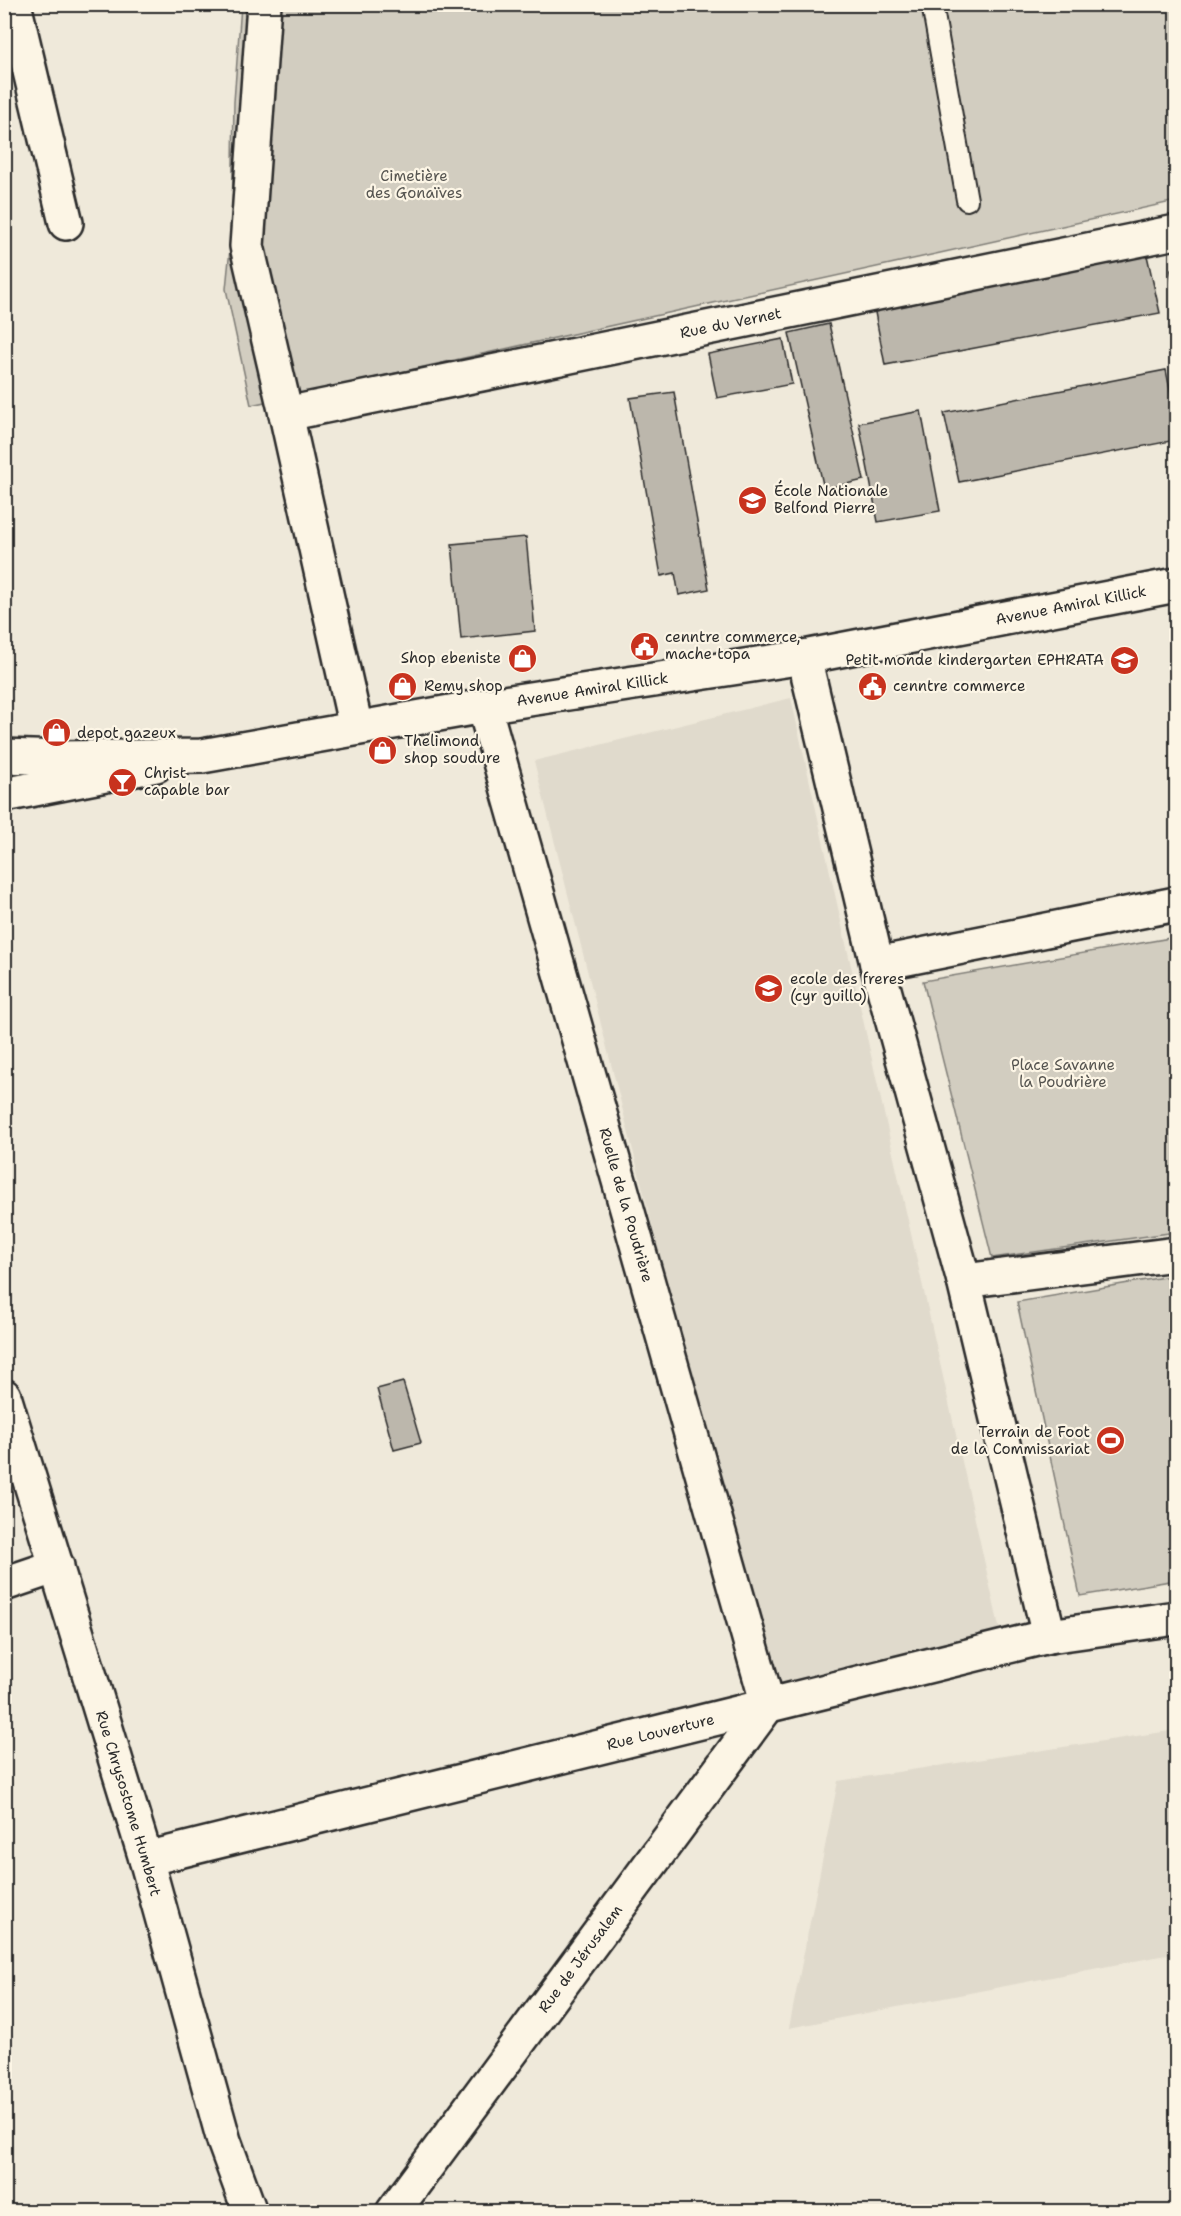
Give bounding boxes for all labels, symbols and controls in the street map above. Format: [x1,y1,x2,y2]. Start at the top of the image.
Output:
park label: Cimetière des Gonaïves [366,166,462,203]
street label: Rue du Vernet [678,303,783,343]
place label: École Nationale Belfond Pierre [774,480,888,518]
school or university icon: École Nationale Belfond Pierre [737,484,769,516]
street label: Avenue Amiral Killick [994,581,1148,630]
place label: cenntre commerce, mache topa [665,627,801,664]
public building icon: cenntre commerce, mache topa [628,630,660,662]
shop icon: Shop ebeniste [506,642,538,674]
school or university icon: Petit monde kindergarten EPHRATA [1109,644,1141,676]
place label: Shop ebeniste [401,648,501,668]
place label: Petit monde kindergarten EPHRATA [845,650,1104,670]
street label: Avenue Amiral Killick [515,668,670,711]
shop icon: Remy shop [387,670,419,702]
public building icon: cenntre commerce [856,670,888,702]
place label: Remy shop [424,676,503,696]
place label: cenntre commerce [893,676,1025,696]
shop icon: depot gazeux [40,717,72,749]
place label: depot gazeux [77,723,176,743]
place label: Thelimond shop soudure [404,731,500,768]
shop icon: Thelimond shop soudure [367,734,399,766]
place label: Christ capable bar [144,763,230,800]
bar icon: Christ capable bar [107,766,139,798]
place label: ecole des freres (cyr guillo) [790,969,904,1006]
school or university icon: ecole des freres (cyr guillo) [753,972,785,1004]
park label: Place Savanne la Poudrière [1011,1055,1115,1092]
street label: Ruelle de la Poudrière [594,1125,658,1285]
place label: Terrain de Foot de la Commissariat [951,1422,1090,1459]
sports icon: Terrain de Foot de la Commissariat [1095,1425,1127,1457]
street label: Rue Chrysostome Humbert [91,1708,166,1898]
street label: Rue Louverture [605,1709,716,1755]
street label: Rue de Jérusalem [534,1901,627,2017]

